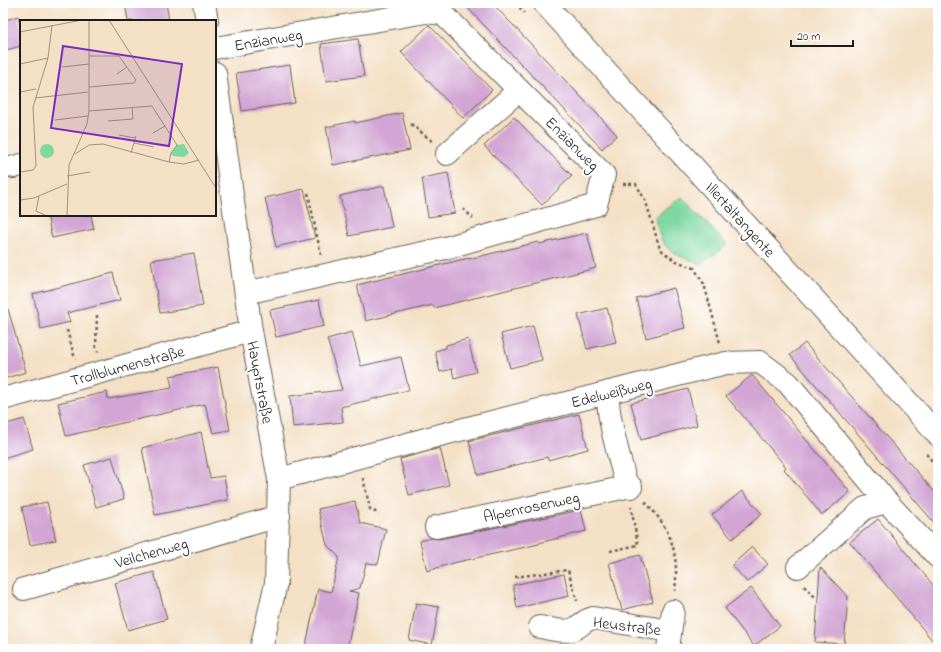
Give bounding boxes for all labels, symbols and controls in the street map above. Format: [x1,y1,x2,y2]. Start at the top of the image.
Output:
inset map [20,20,216,216]
scale bar [791,22,853,48]
street label: Enzianweg [233,23,304,59]
text: 20 m [797,28,820,46]
street label: Enzianweg [539,112,604,177]
street label: Illertaltangente [699,177,781,264]
street label: Hauptstraße [239,339,279,427]
street label: Trollblumenstraße [68,340,188,394]
street label: Edelweißweg [569,372,654,416]
street label: Alpenrosenweg [481,486,582,530]
street label: Veilchenweg [111,532,191,576]
street label: Heustraße [591,611,663,643]

